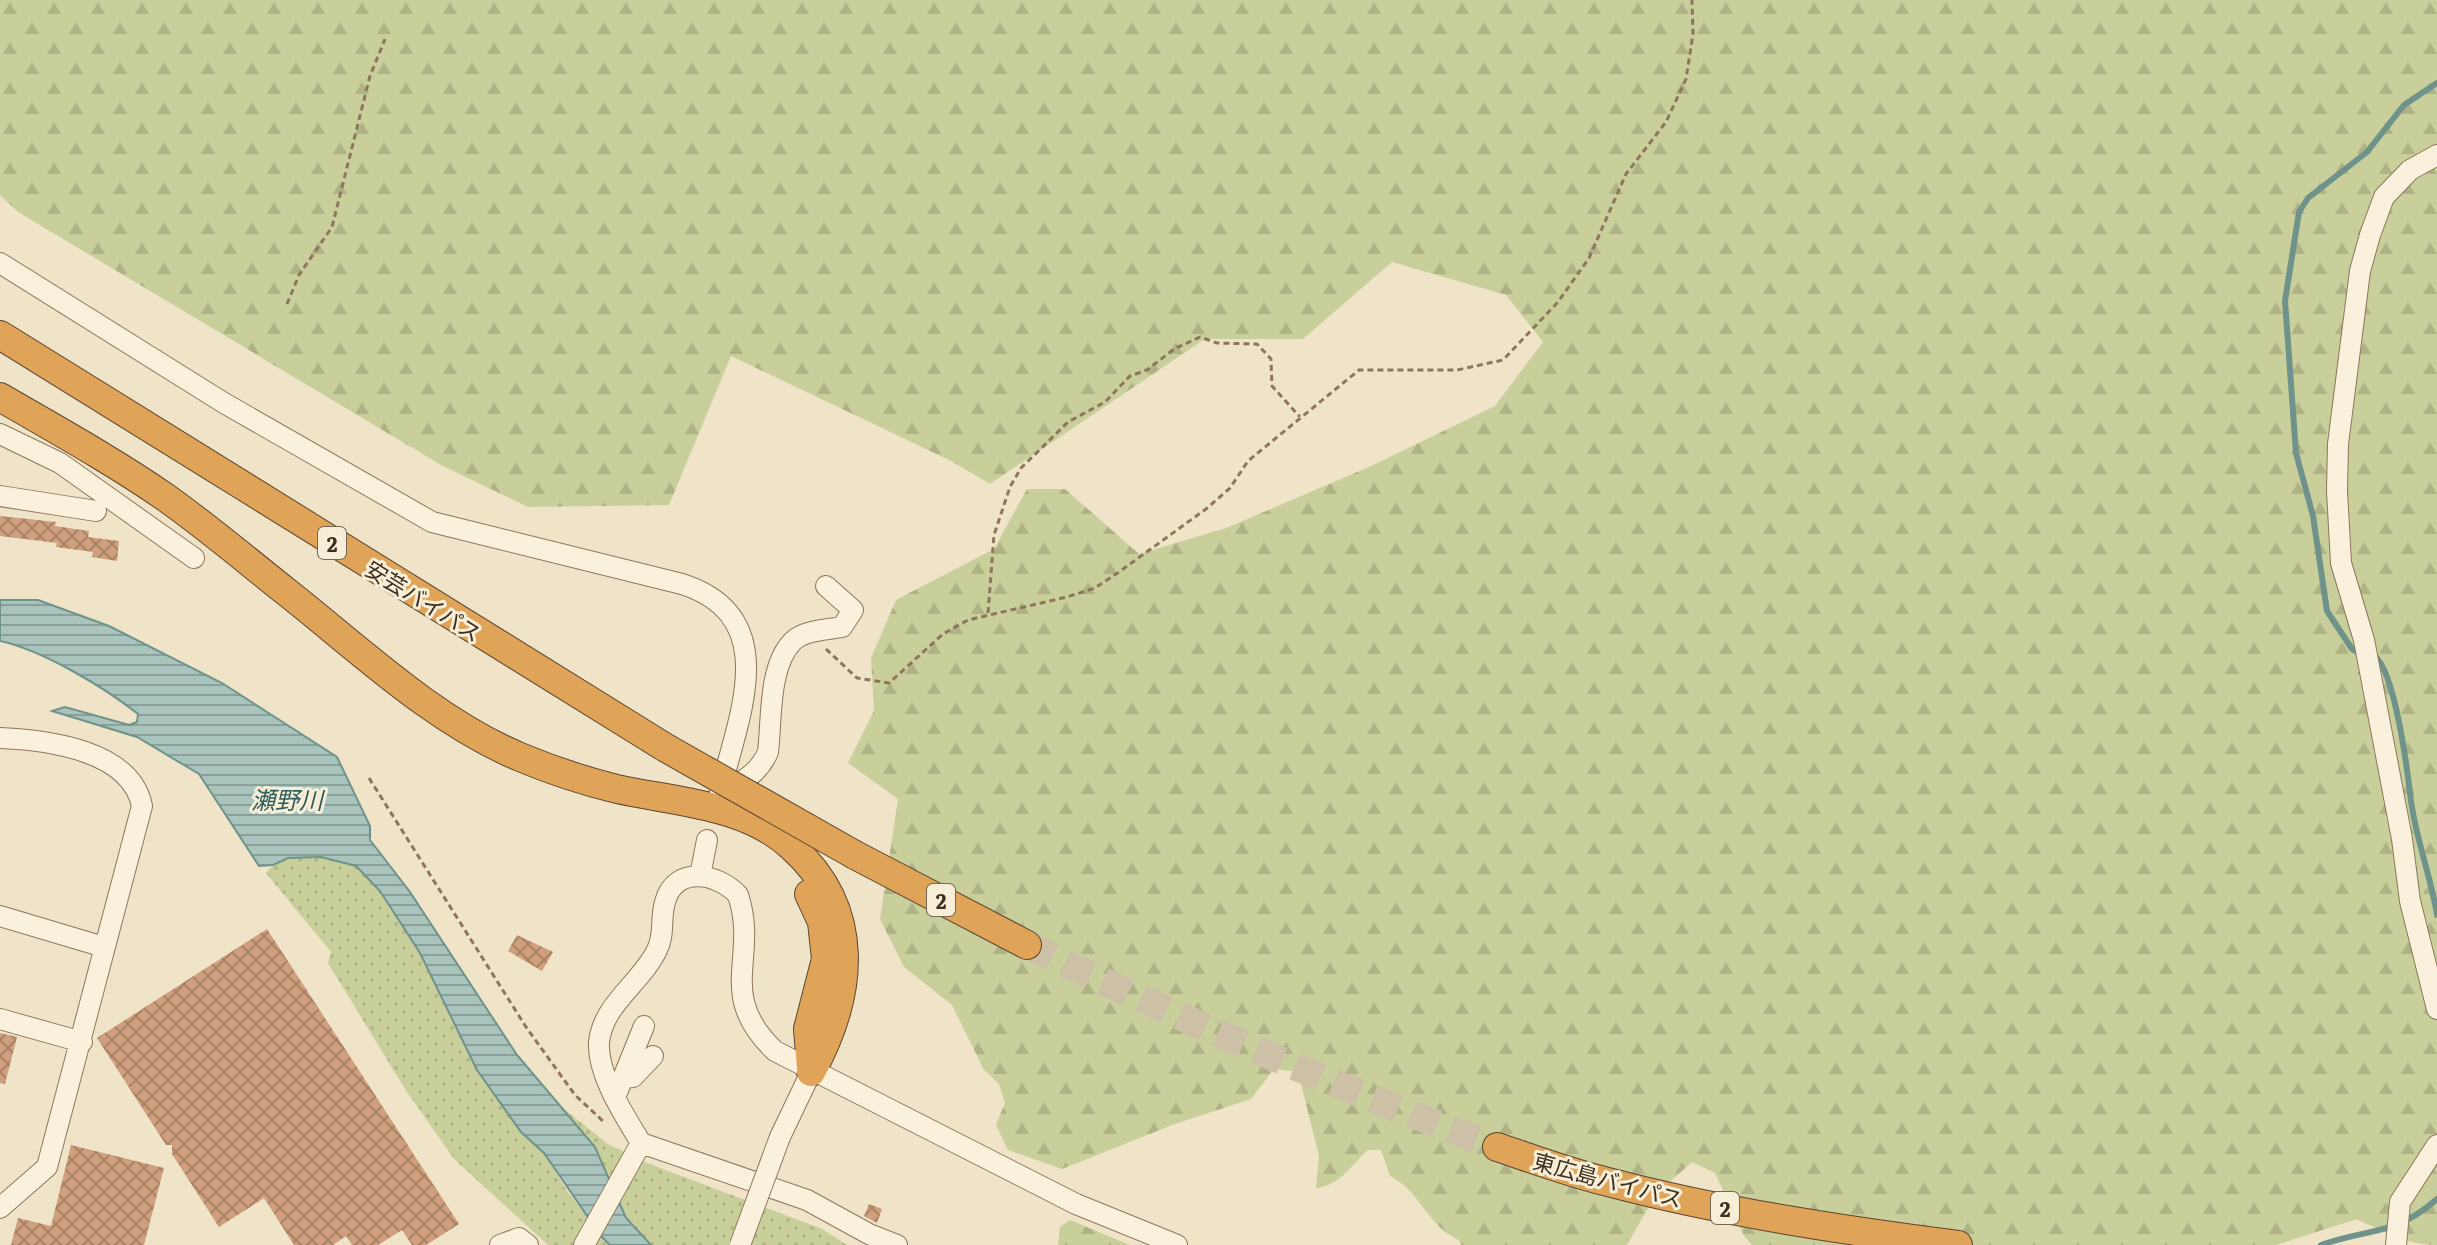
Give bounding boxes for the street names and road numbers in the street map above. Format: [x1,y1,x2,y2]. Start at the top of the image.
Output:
road number: 2 [318,527,346,559]
street label: 安芸バイパス [359,551,489,649]
road number: 2 [927,884,955,916]
street label: 東広島バイパス [1530,1143,1686,1215]
road number: 2 [1711,1192,1739,1224]

